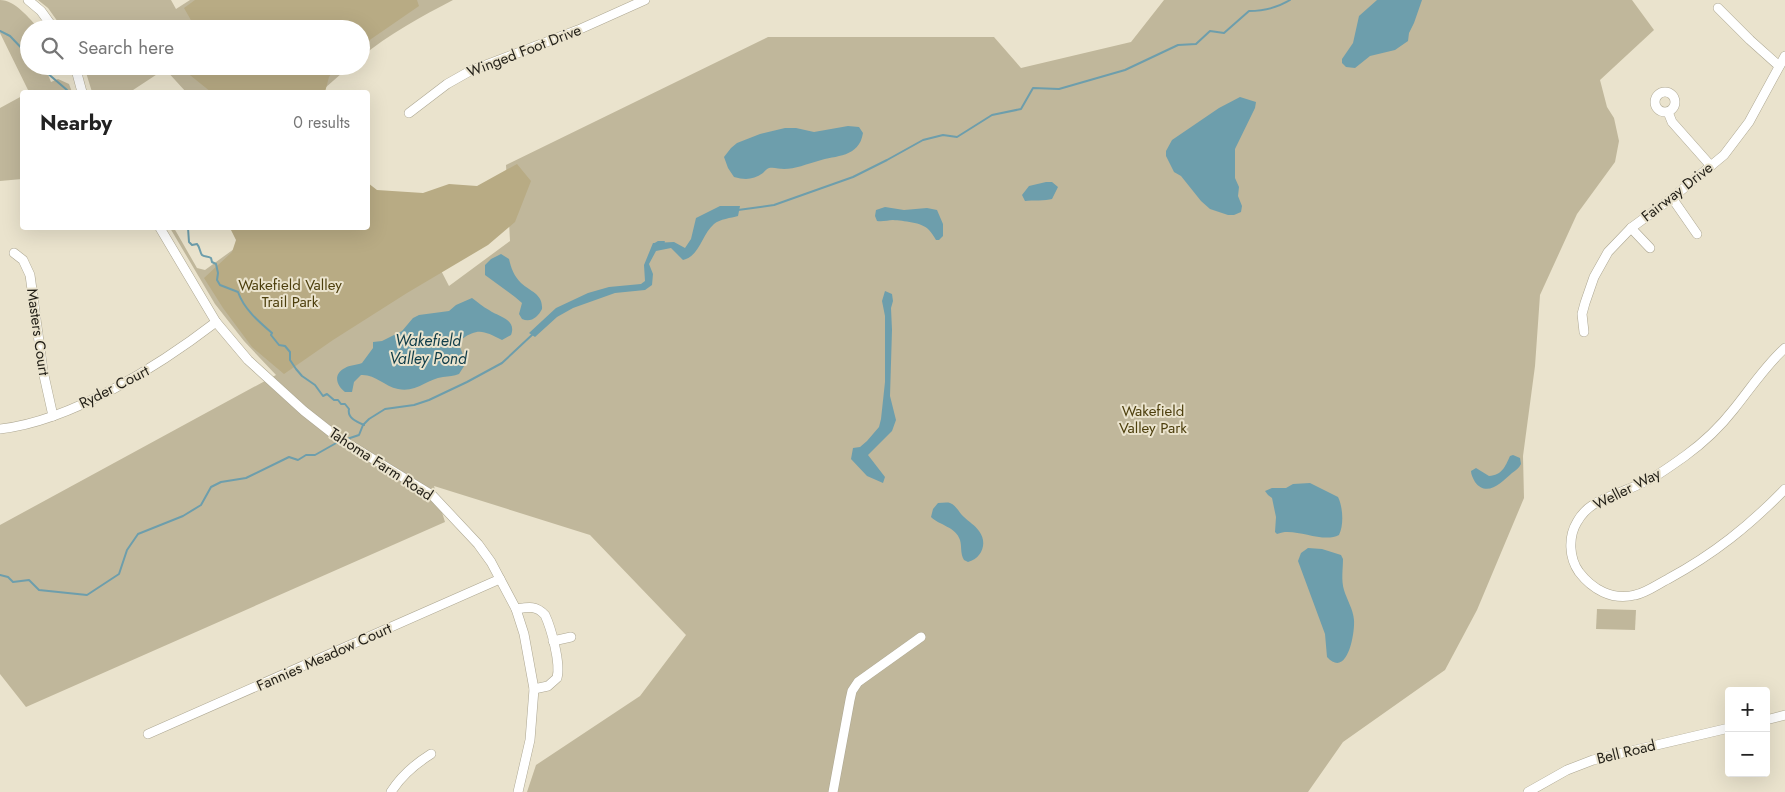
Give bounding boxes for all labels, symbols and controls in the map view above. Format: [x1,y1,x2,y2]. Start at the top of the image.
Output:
street label: Winged Foot Drive [464,19,585,83]
search box [20,20,370,75]
icon: search [38,34,66,62]
text: Search here [78,34,174,61]
text: Nearby [40,108,112,138]
text: 0 results [293,111,350,134]
street label: Fairway Drive [1637,157,1718,227]
park label: Wakefield Valley Trail Park [238,274,342,313]
street label: Masters Court [21,287,55,377]
water label: Wakefield Valley Pond [389,329,468,370]
street label: Ryder Court [75,360,153,414]
park label: Wakefield Valley Park [1119,400,1187,439]
street label: Tahoma Farm Road [325,422,437,506]
street label: Weller Way [1590,463,1665,515]
street label: Fannies Meadow Court [253,617,395,697]
map controls [1725,687,1770,777]
button: + [1725,687,1770,732]
button: − [1725,732,1770,777]
street label: Bell Road [1594,734,1658,770]

